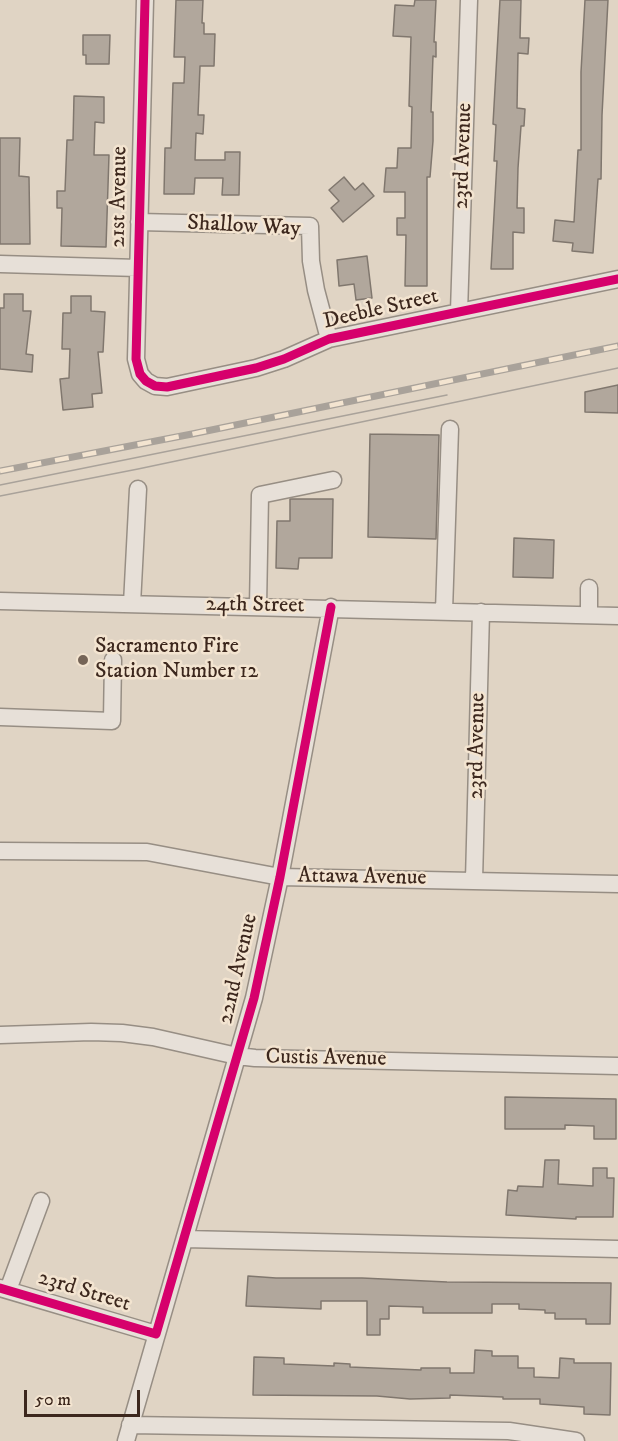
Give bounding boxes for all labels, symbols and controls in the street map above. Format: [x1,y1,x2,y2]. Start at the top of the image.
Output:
street label: 23rd Avenue [449,102,479,210]
street label: 21st Avenue [106,146,134,248]
street label: Shallow Way [187,211,301,243]
street label: Deeble Street [321,284,441,336]
street label: 24th Street [205,592,305,620]
place label: Sacramento Fire Station Number 12 [95,634,258,686]
marker: Sacramento Fire Station Number 12 [76,653,90,667]
street label: 23rd Avenue [464,693,492,799]
street label: Attawa Avenue [297,864,427,892]
street label: 22nd Avenue [214,911,264,1027]
street label: Custis Avenue [265,1045,387,1073]
street label: 23rd Street [35,1266,133,1318]
scale bar [27,1378,142,1416]
text: 50 m [35,1389,71,1411]

